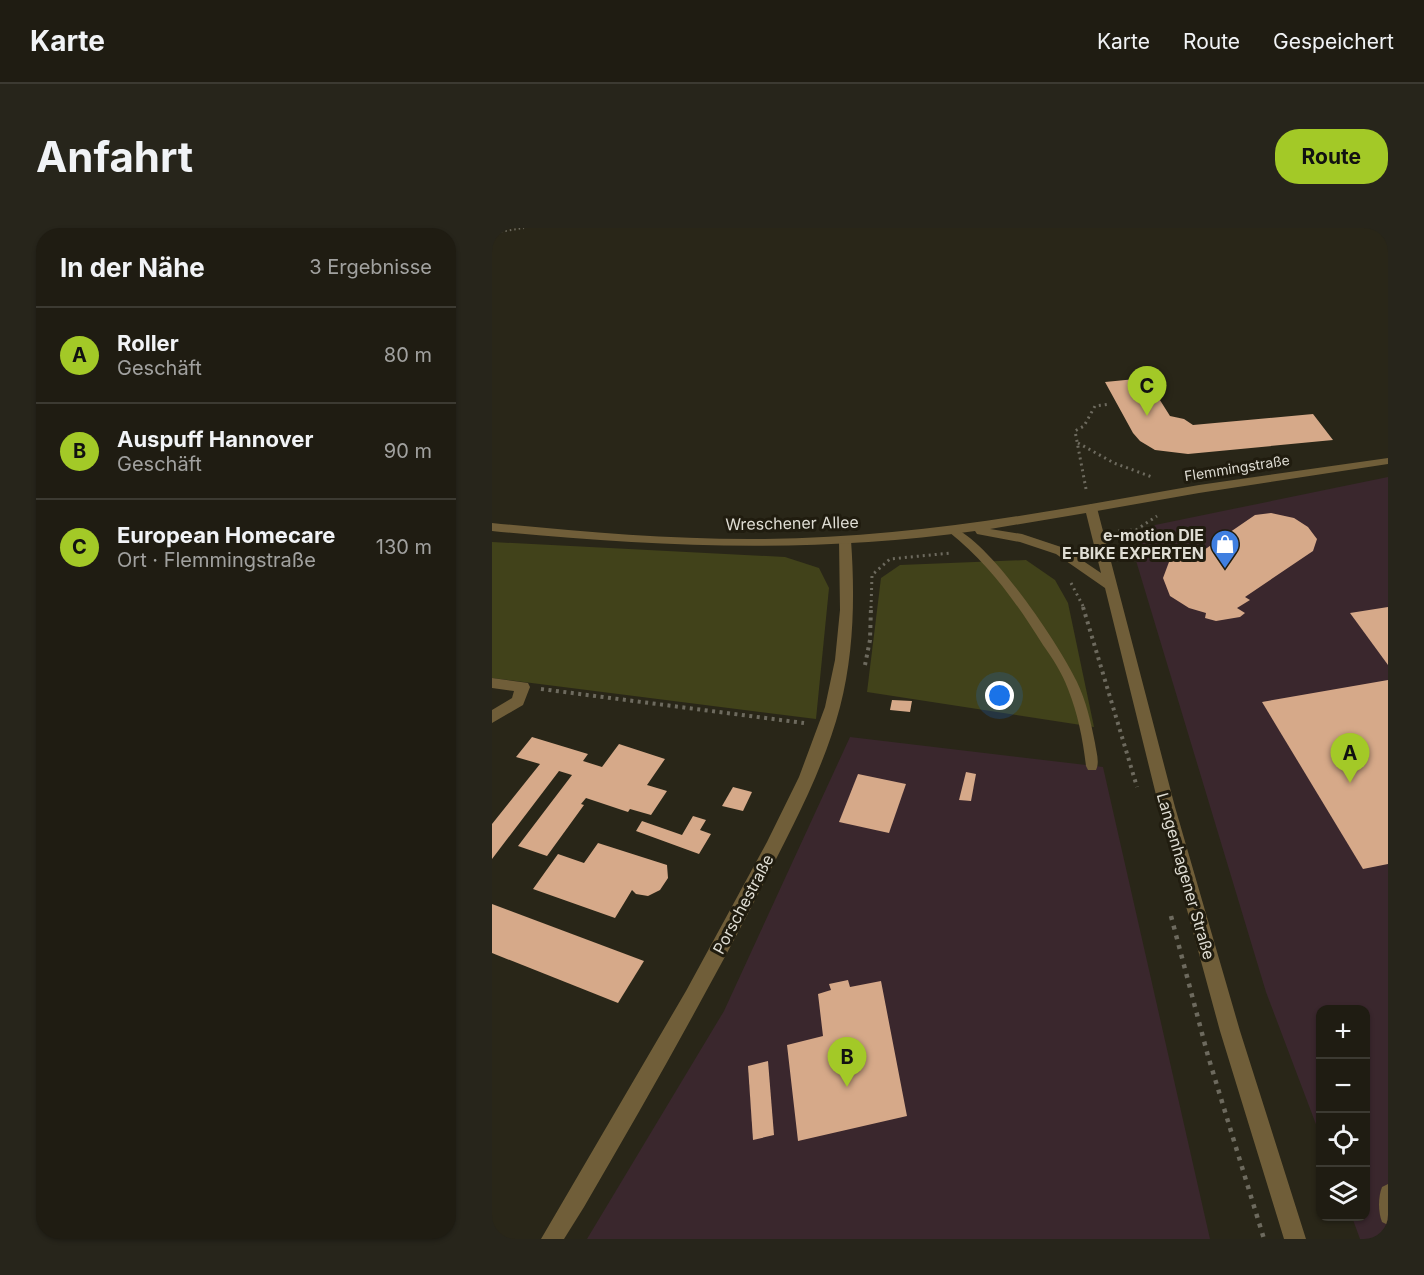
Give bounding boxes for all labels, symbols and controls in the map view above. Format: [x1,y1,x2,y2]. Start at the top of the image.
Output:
text: Karte [30,24,105,58]
text: Karte [1097,29,1150,54]
text: Route [1183,29,1240,54]
text: Gespeichert [1273,29,1394,54]
button: Route [1275,129,1388,184]
text: Anfahrt [36,131,193,182]
text: In der Nähe [60,252,205,283]
text: 3 Ergebnisse [309,255,432,279]
text: Roller [117,330,179,356]
text: A [72,343,87,367]
text: 80 m [384,343,432,367]
text: Geschäft [117,356,202,380]
pin: C [1128,366,1166,416]
text: Auspuff Hannover [117,426,313,452]
text: B [73,439,86,463]
text: 90 m [384,439,432,463]
street label: Flemmingstraße [1183,451,1291,484]
text: Geschäft [117,452,202,476]
street label: Wreschener Allee [725,512,859,534]
text: European Homecare [117,522,335,548]
place label: e-motion DIE E-BIKE EXPERTEN [1062,525,1204,563]
shop icon: e-motion DIE E-BIKE EXPERTEN [1209,528,1241,570]
text: C [72,535,87,559]
text: 130 m [376,535,432,559]
text: Ort · Flemmingstraße [117,548,316,572]
your location [985,681,1014,710]
pin: A [1330,734,1370,783]
street label: Langenhagener Straße [1153,790,1219,962]
street label: Porschestraße [708,851,778,957]
map controls [1316,1005,1370,1221]
button: + [1316,1005,1370,1059]
pin: B [828,1038,866,1087]
button: − [1316,1059,1370,1113]
button: locate [1316,1113,1370,1167]
button: layers [1316,1167,1370,1221]

